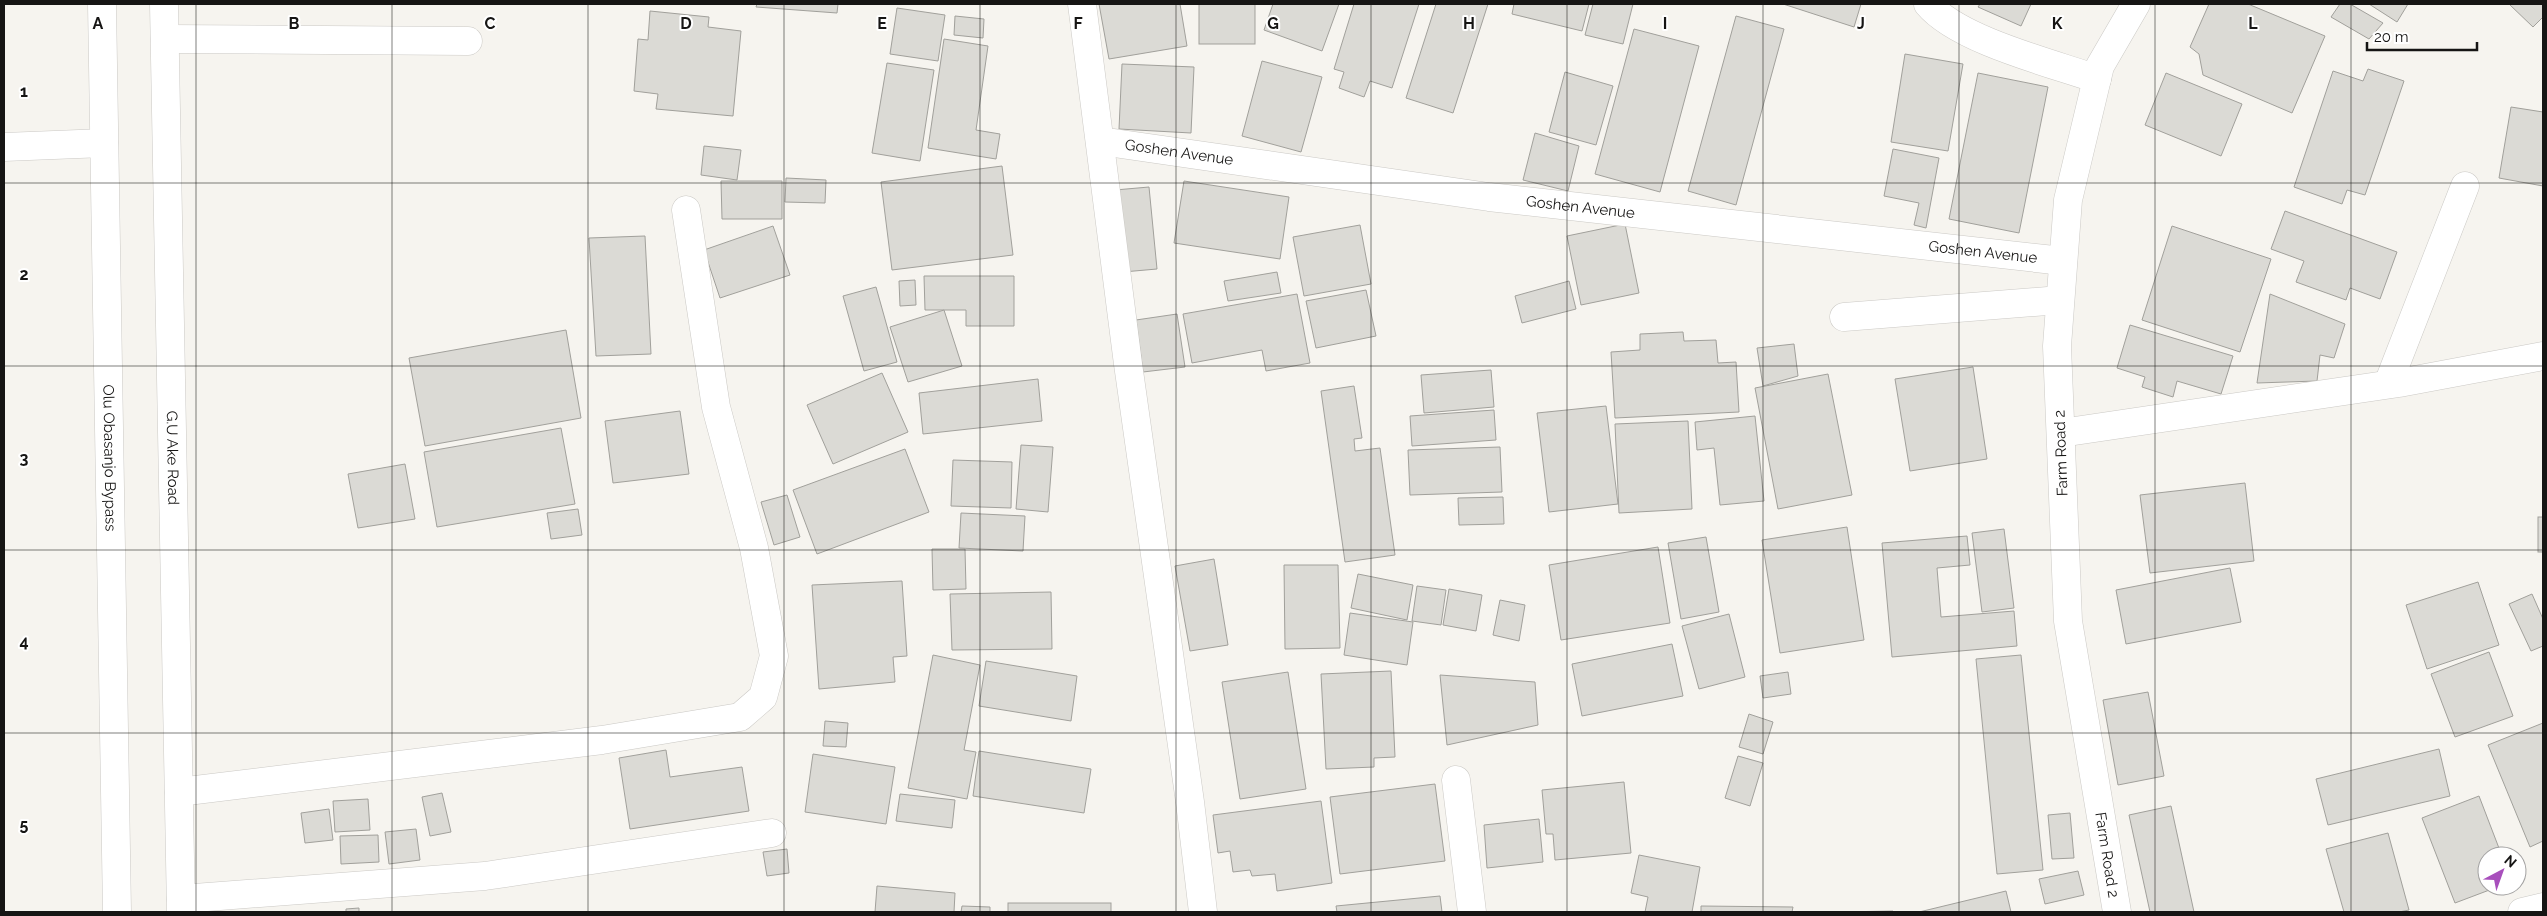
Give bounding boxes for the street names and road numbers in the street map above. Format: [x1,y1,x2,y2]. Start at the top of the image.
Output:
street label: Goshen Avenue [1124,136,1235,169]
street label: Goshen Avenue [1525,192,1636,222]
street label: Goshen Avenue [1928,237,2038,267]
street label: Olu Obasanjo Bypass [99,384,120,532]
street label: Farm Road 2 [2050,409,2072,497]
street label: G.U Ake Road [163,411,182,505]
street label: Farm Road 2 [2091,811,2123,899]

